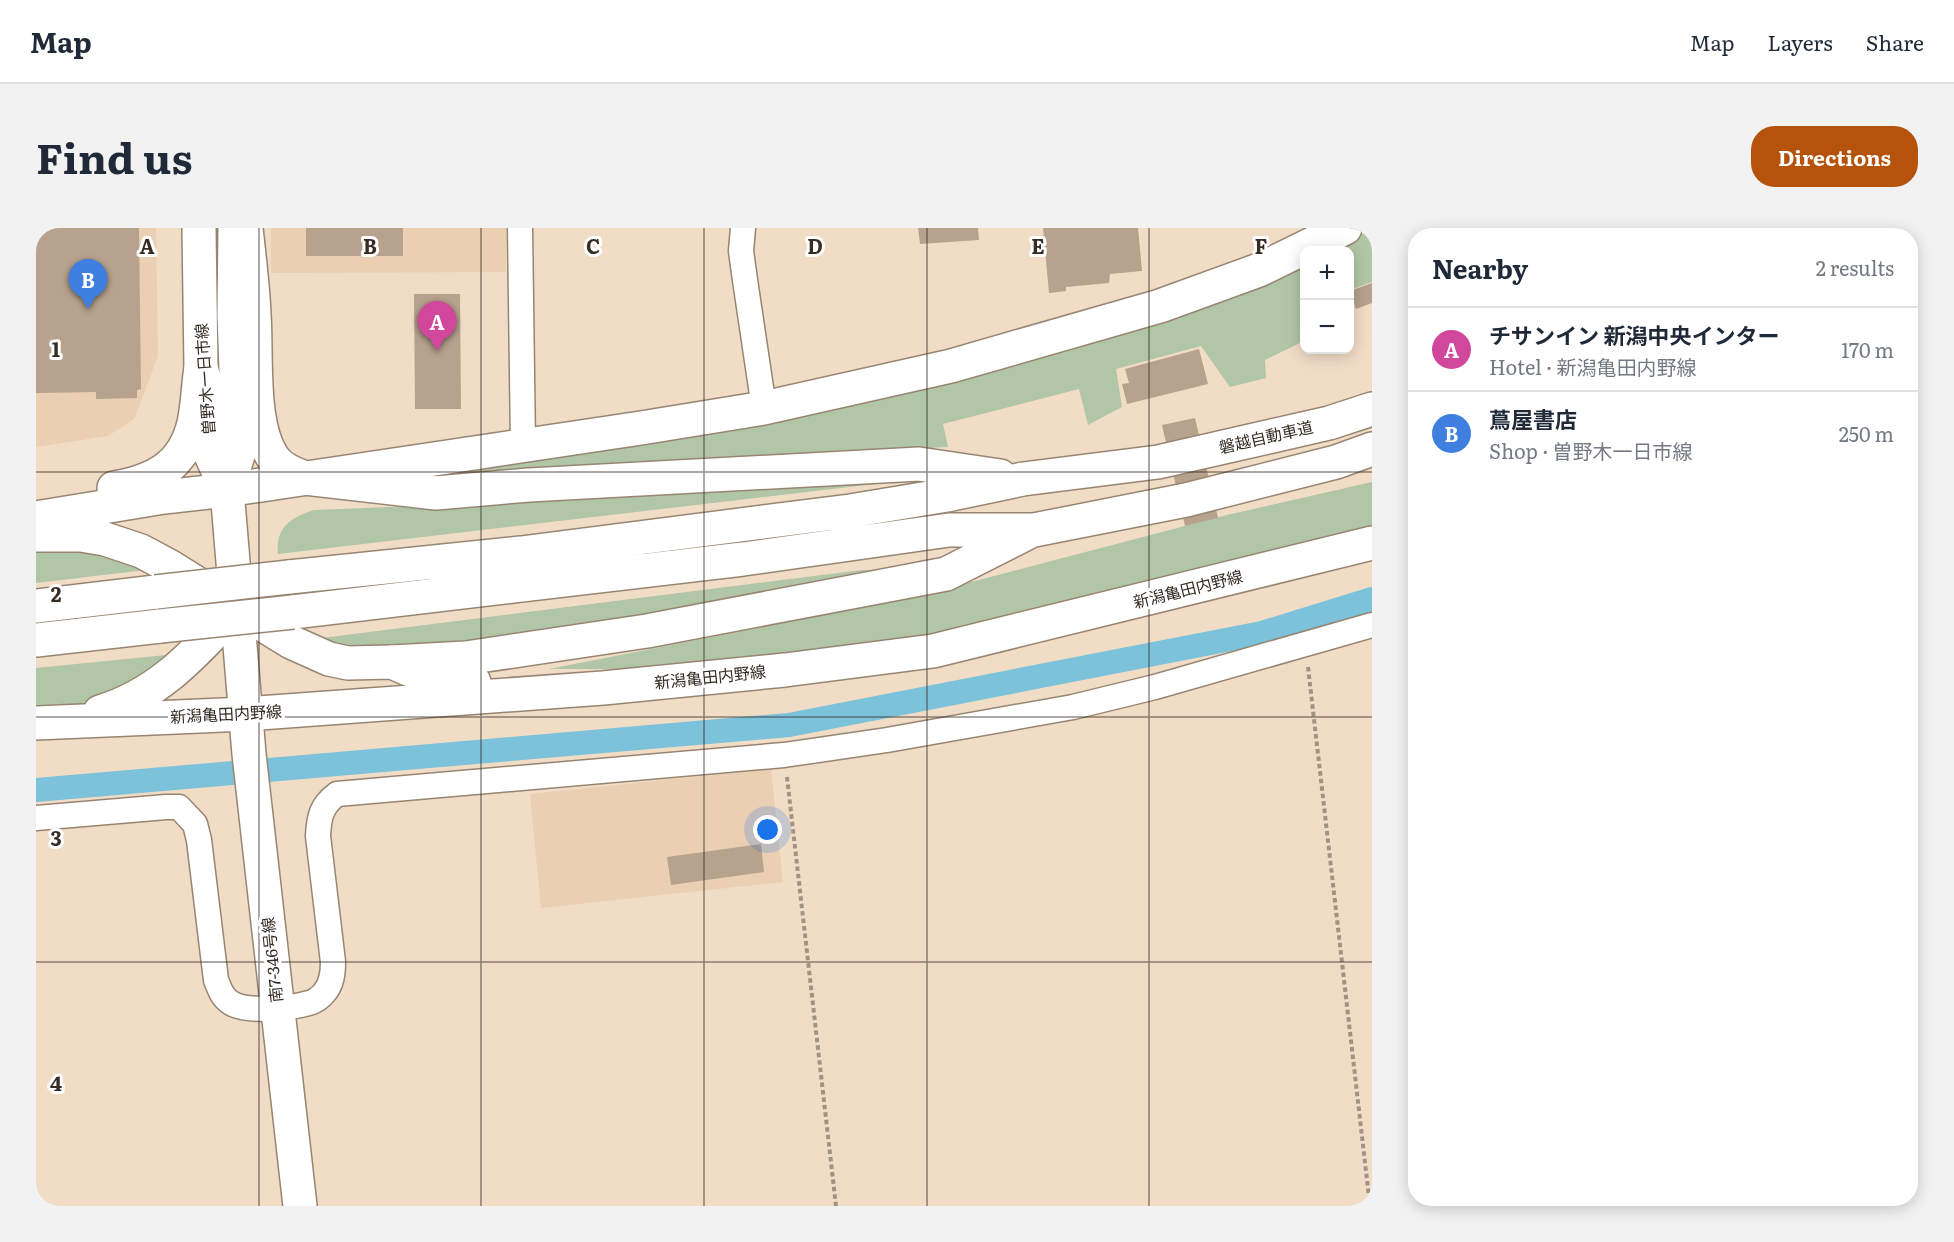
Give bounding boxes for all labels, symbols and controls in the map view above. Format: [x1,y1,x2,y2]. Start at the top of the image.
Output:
text: Map [30,20,92,62]
text: Map [1690,26,1735,57]
text: Layers [1768,26,1833,57]
text: Share [1866,26,1924,57]
text: Find us [36,125,193,187]
button: Directions [1751,126,1918,187]
text: A [139,230,155,260]
text: B [363,230,377,260]
text: C [586,230,600,260]
text: D [807,230,823,260]
text: E [1031,230,1045,260]
text: F [1255,230,1268,260]
map controls [1300,246,1354,354]
button: + [1300,246,1354,300]
text: Nearby [1432,248,1528,287]
text: 2 results [1816,252,1894,282]
pin: B [68,260,108,309]
button: − [1300,300,1354,354]
pin: A [418,302,456,351]
text: チサンイン 新潟中央インター [1489,318,1779,351]
street label: 曽野木一日市線 [188,322,220,436]
text: 1 [52,333,60,363]
text: A [1444,334,1459,364]
text: 170 m [1841,334,1894,364]
text: Hotel · 新潟亀田内野線 [1489,351,1696,381]
text: 蔦屋書店 [1489,402,1577,435]
street label: 磐越自動車道 [1216,414,1315,459]
text: B [1445,418,1458,448]
text: 250 m [1839,418,1894,448]
text: Shop · 曽野木一日市線 [1489,435,1693,465]
street label: 新潟亀田内野線 [1131,563,1245,613]
text: 2 [51,578,62,608]
street label: 新潟亀田内野線 [653,658,767,694]
street label: 新潟亀田内野線 [169,698,283,728]
your location [753,815,782,844]
text: 3 [50,822,62,852]
street label: 南7-346号線 [255,916,287,1004]
text: 4 [50,1067,62,1097]

